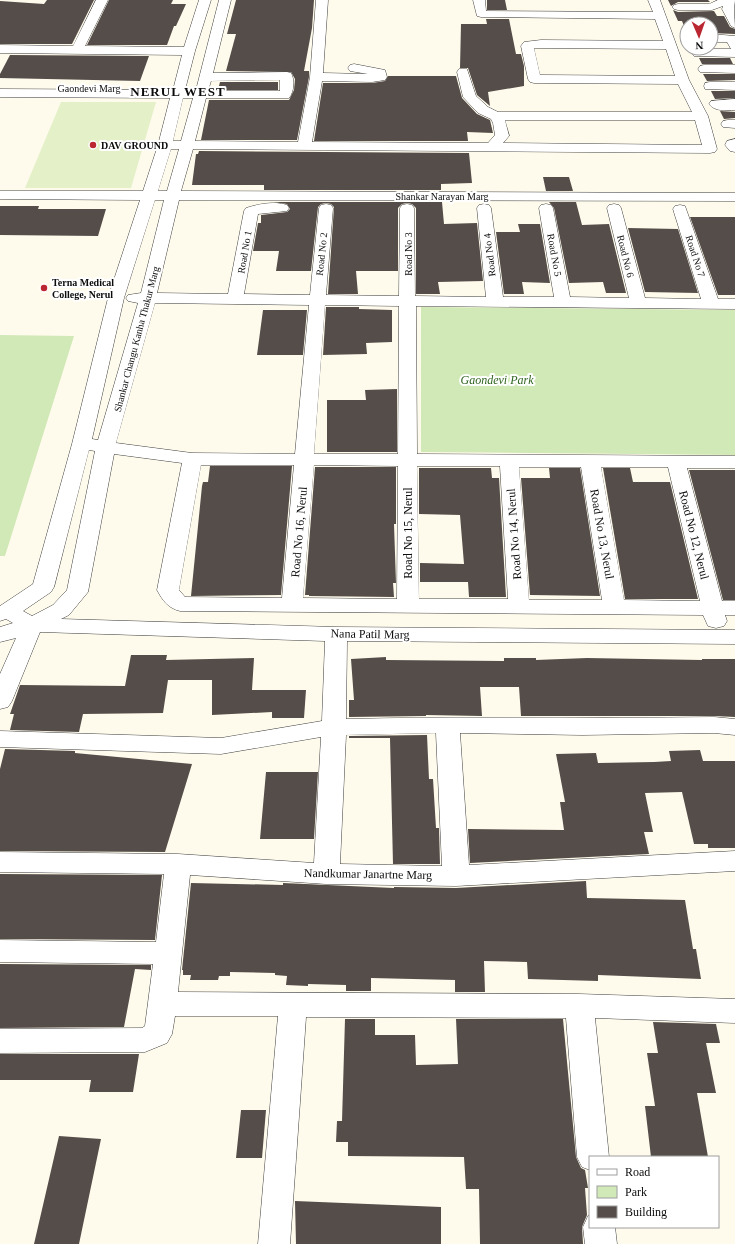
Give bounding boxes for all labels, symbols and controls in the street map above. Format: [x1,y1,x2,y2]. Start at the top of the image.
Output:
north arrow [679,16,719,56]
text: N [695,40,704,52]
street label: Gaondevi Marg [58,83,120,94]
district label: NERUL WEST [130,84,226,99]
marker: DAV GROUND [88,140,98,150]
place label: DAV GROUND [101,140,168,151]
street label: Shankar Narayan Marg [395,191,489,202]
street label: Road No 1 [235,230,254,274]
street label: Road No 2 [314,232,329,276]
street label: Road No 3 [403,232,414,276]
street label: Road No 4 [481,233,498,277]
street label: Road No 5 [545,233,564,277]
street label: Road No 6 [615,234,636,278]
street label: Road No 7 [684,234,707,278]
street label: Shankar Changu Kanha Thakur Marg [112,265,161,413]
place label: Terna Medical College, Nerul [52,277,114,300]
marker: Terna Medical College, Nerul [39,283,49,293]
park label: Gaondevi Park [461,373,534,387]
street label: Road No 16, Nerul [288,485,310,578]
street label: Road No 15, Nerul [401,487,415,579]
street label: Road No 14, Nerul [504,487,524,580]
street label: Road No 13, Nerul [587,488,617,581]
street label: Road No 12, Nerul [676,489,712,582]
street label: Nana Patil Marg [330,626,410,642]
street label: Nandkumar Janartne Marg [304,866,432,882]
legend [589,1156,719,1228]
text: Road [625,1165,650,1179]
text: Park [625,1185,647,1199]
text: Building [625,1205,667,1219]

